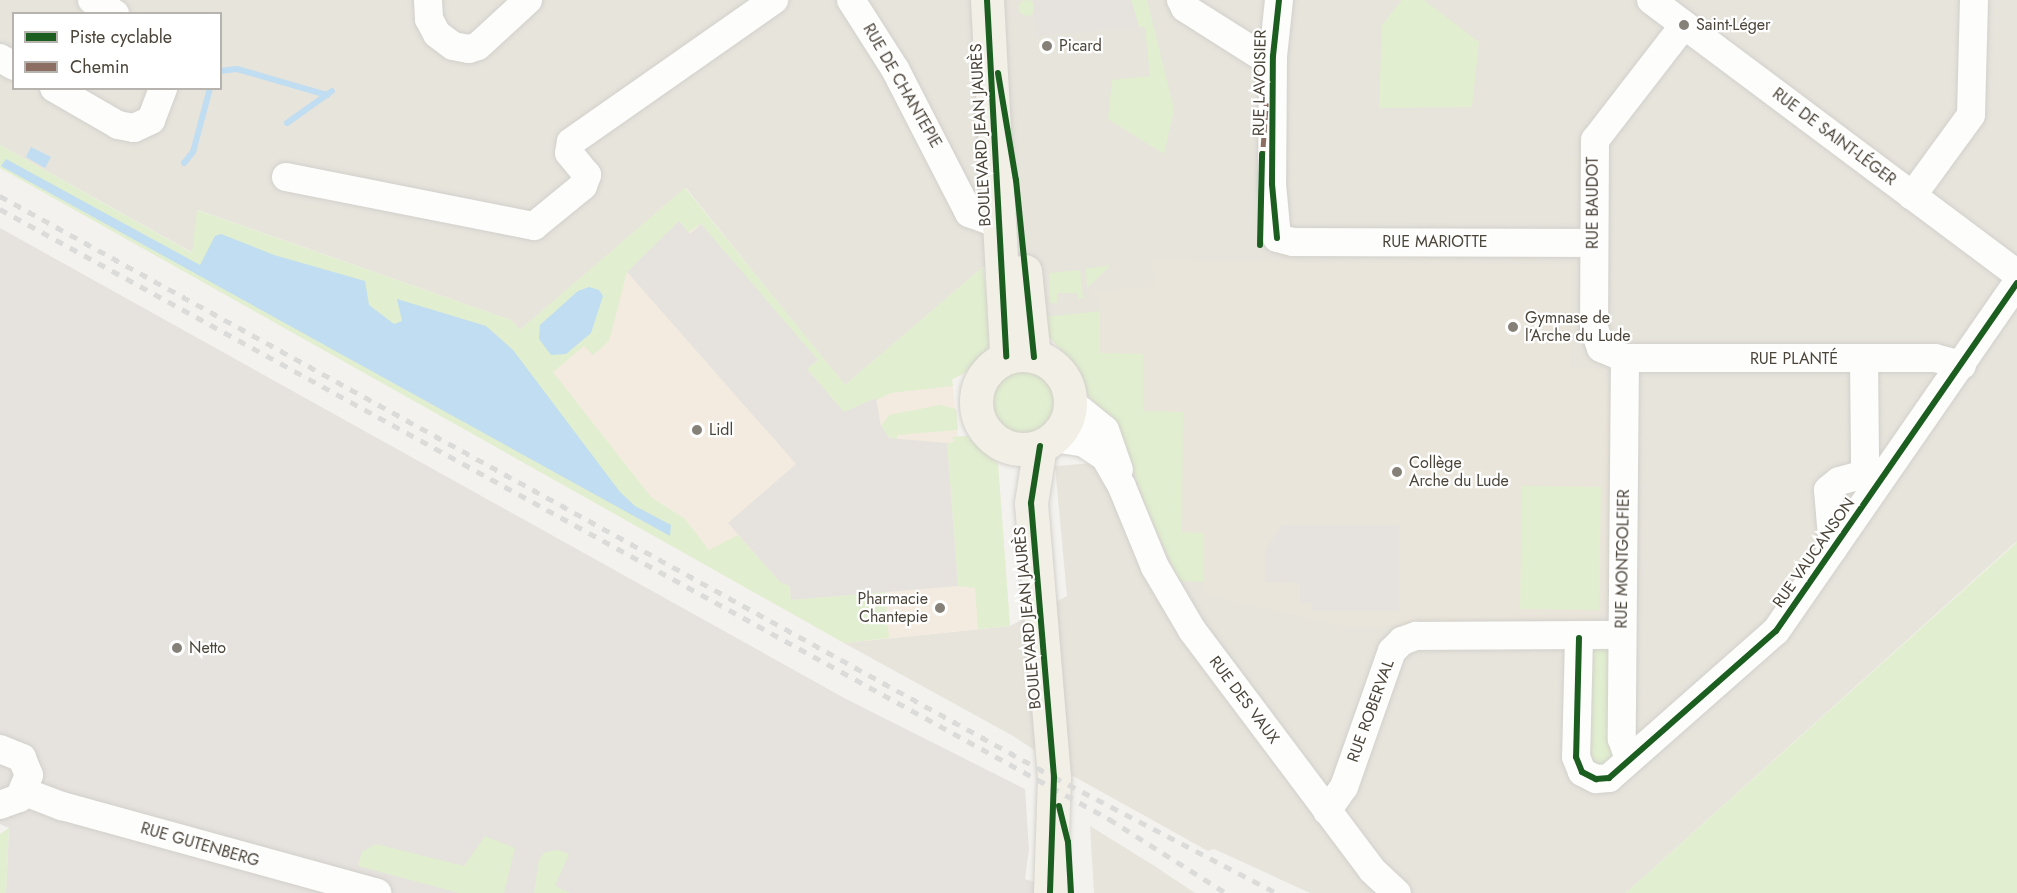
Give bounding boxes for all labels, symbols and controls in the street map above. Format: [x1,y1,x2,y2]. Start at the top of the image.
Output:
legend [12,12,222,90]
place label: Saint-Léger [1696,15,1771,35]
marker: Saint-Léger [1677,18,1691,32]
street label: RUE DE CHANTEPIE [859,21,945,151]
text: Piste cyclable [70,24,172,50]
street label: RUE LAVOISIER [1249,30,1271,136]
place label: Picard [1059,36,1102,56]
marker: Picard [1040,39,1054,53]
street label: BOULEVARD JEAN JAURÈS [967,43,995,227]
text: Chemin [70,54,129,80]
street label: RUE DE SAINT-LÉGER [1768,84,1900,190]
street label: RUE BAUDOT [1583,157,1603,249]
street label: RUE MARIOTTE [1382,232,1488,252]
place label: Gymnase de l’Arche du Lude [1525,308,1631,346]
marker: Gymnase de l’Arche du Lude [1506,320,1520,334]
street label: RUE PLANTÉ [1750,349,1838,369]
place label: Lidl [709,420,733,440]
marker: Lidl [690,423,704,437]
place label: Collège Arche du Lude [1409,453,1509,491]
marker: Collège Arche du Lude [1390,465,1404,479]
street label: RUE MONTGOLFIER [1612,489,1634,629]
street label: RUE VAUCANSON [1769,494,1859,612]
street label: BOULEVARD JEAN JAURÈS [1010,526,1046,710]
place label: Pharmacie Chantepie [857,589,928,627]
marker: Pharmacie Chantepie [933,601,947,615]
place label: Netto [189,638,226,658]
marker: Netto [170,641,184,655]
street label: RUE DES VAUX [1205,653,1283,747]
street label: RUE ROBERVAL [1344,657,1398,765]
street label: RUE GUTENBERG [138,819,262,871]

